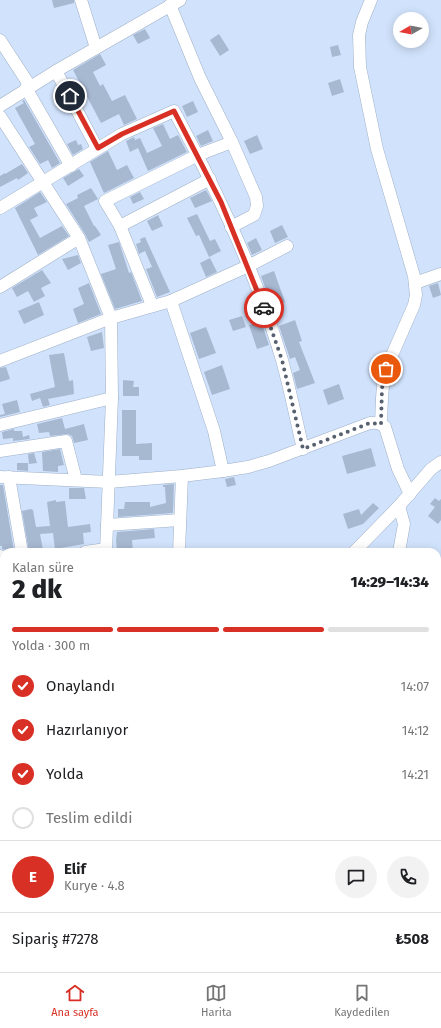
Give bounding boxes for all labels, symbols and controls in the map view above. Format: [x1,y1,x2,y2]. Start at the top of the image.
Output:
north arrow [393,12,429,48]
map controls [393,12,429,48]
pin [53,79,87,113]
icon: home [59,85,81,107]
courier [244,288,284,328]
icon: car [253,297,275,319]
pin [369,352,403,386]
icon: bag [375,358,397,380]
text: Kalan süre [12,560,74,575]
text: 14:29–14:34 [351,573,429,591]
text: 2 dk [12,574,62,605]
text: Yolda · 300 m [12,638,90,653]
icon: check [12,675,34,697]
text: Onaylandı [46,677,115,695]
text: 14:07 [401,679,429,694]
icon: check [12,719,34,741]
text: Hazırlanıyor [46,721,128,739]
text: 14:12 [402,723,429,738]
icon: check [12,763,34,785]
text: Yolda [46,765,84,783]
text: 14:21 [402,767,429,782]
text: Teslim edildi [46,809,132,827]
button: chat [335,856,377,898]
button: phone [387,856,429,898]
text: Elif [64,860,86,878]
text: E [29,868,37,886]
text: Kurye · 4.8 [64,878,125,893]
text: Sipariş #7278 [12,930,99,948]
text: ₺508 [395,930,429,948]
tab: Ana sayfa [51,982,99,1019]
tab: Harita [201,982,232,1019]
tab: Kaydedilen [334,982,390,1019]

